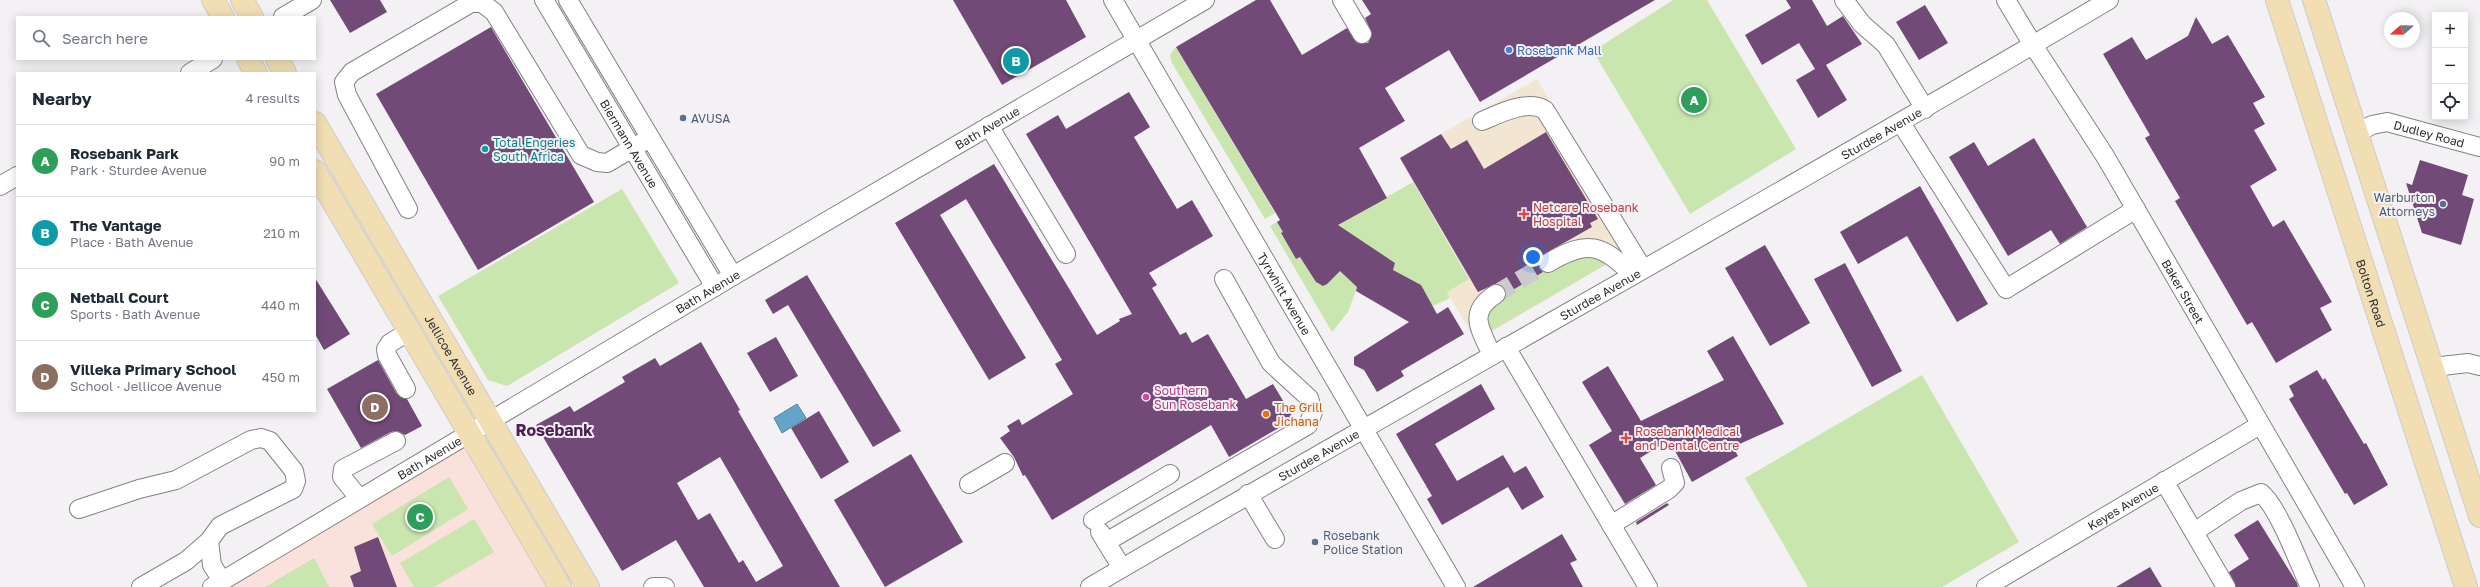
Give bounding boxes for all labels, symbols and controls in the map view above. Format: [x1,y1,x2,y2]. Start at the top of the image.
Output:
north arrow [2384,12,2420,48]
map controls [2432,12,2468,120]
button: + [2432,12,2468,48]
search box [16,16,316,60]
icon: search [30,27,52,49]
text: Search here [62,29,148,47]
place label: Rosebank Mall [1517,43,1602,58]
marker: Rosebank Mall [1504,45,1514,55]
pin: B [1003,46,1029,76]
button: − [2432,48,2468,84]
button: locate [2432,84,2468,120]
pin: A [1681,85,1707,115]
text: Nearby [32,88,92,109]
text: 4 results [246,90,300,106]
street label: Biermann Avenue [597,96,662,191]
street label: Bath Avenue [952,103,1022,152]
street label: Sturdee Avenue [1838,104,1924,162]
place label: AVUSA [691,111,730,126]
marker: AVUSA [678,113,688,123]
street label: Dudley Road [2392,117,2466,150]
place label: Total Engeries South Africa [493,135,575,164]
text: Rosebank Park [70,144,179,162]
marker: Total Engeries South Africa [480,144,490,154]
text: A [40,153,50,169]
text: 90 m [269,153,300,169]
text: Park · Sturdee Avenue [70,162,207,178]
place label: Warburton Attorneys [2374,190,2435,219]
marker: Warburton Attorneys [2438,199,2448,209]
place label: Netcare Rosebank Hospital [1533,200,1639,229]
marker: Netcare Rosebank Hospital [1518,208,1530,220]
text: The Vantage [70,216,162,234]
text: B [40,225,50,241]
text: 210 m [263,225,300,241]
text: Place · Bath Avenue [70,234,193,250]
your location [1523,247,1543,267]
street label: Tyrwhitt Avenue [1254,249,1315,338]
street label: Baker Street [2159,256,2208,326]
street label: Bolton Road [2353,257,2389,329]
street label: Sturdee Avenue [1557,265,1643,323]
street label: Bath Avenue [673,266,742,316]
text: Netball Court [70,288,169,306]
text: C [40,297,50,313]
text: 440 m [261,297,300,313]
text: Sports · Bath Avenue [70,306,200,322]
street label: Jellicoe Avenue [422,312,481,398]
text: Villeka Primary School [70,360,236,378]
text: D [40,369,50,385]
text: 450 m [262,369,300,385]
text: School · Jellicoe Avenue [70,378,222,394]
place label: Southern Sun Rosebank [1154,383,1236,412]
pin: D [362,392,388,422]
marker: Southern Sun Rosebank [1141,392,1151,402]
place label: The Grill Jichana [1274,400,1323,429]
marker: The Grill Jichana [1261,409,1271,419]
district label: Rosebank [516,420,593,440]
place label: Rosebank Medical and Dental Centre [1635,424,1740,453]
street label: Sturdee Avenue [1275,426,1362,484]
street label: Bath Avenue [394,432,464,482]
marker: Rosebank Medical and Dental Centre [1620,432,1632,444]
street label: Keyes Avenue [2085,479,2161,533]
pin: C [407,502,433,532]
place label: Rosebank Police Station [1323,528,1403,557]
marker: Rosebank Police Station [1310,537,1320,547]

